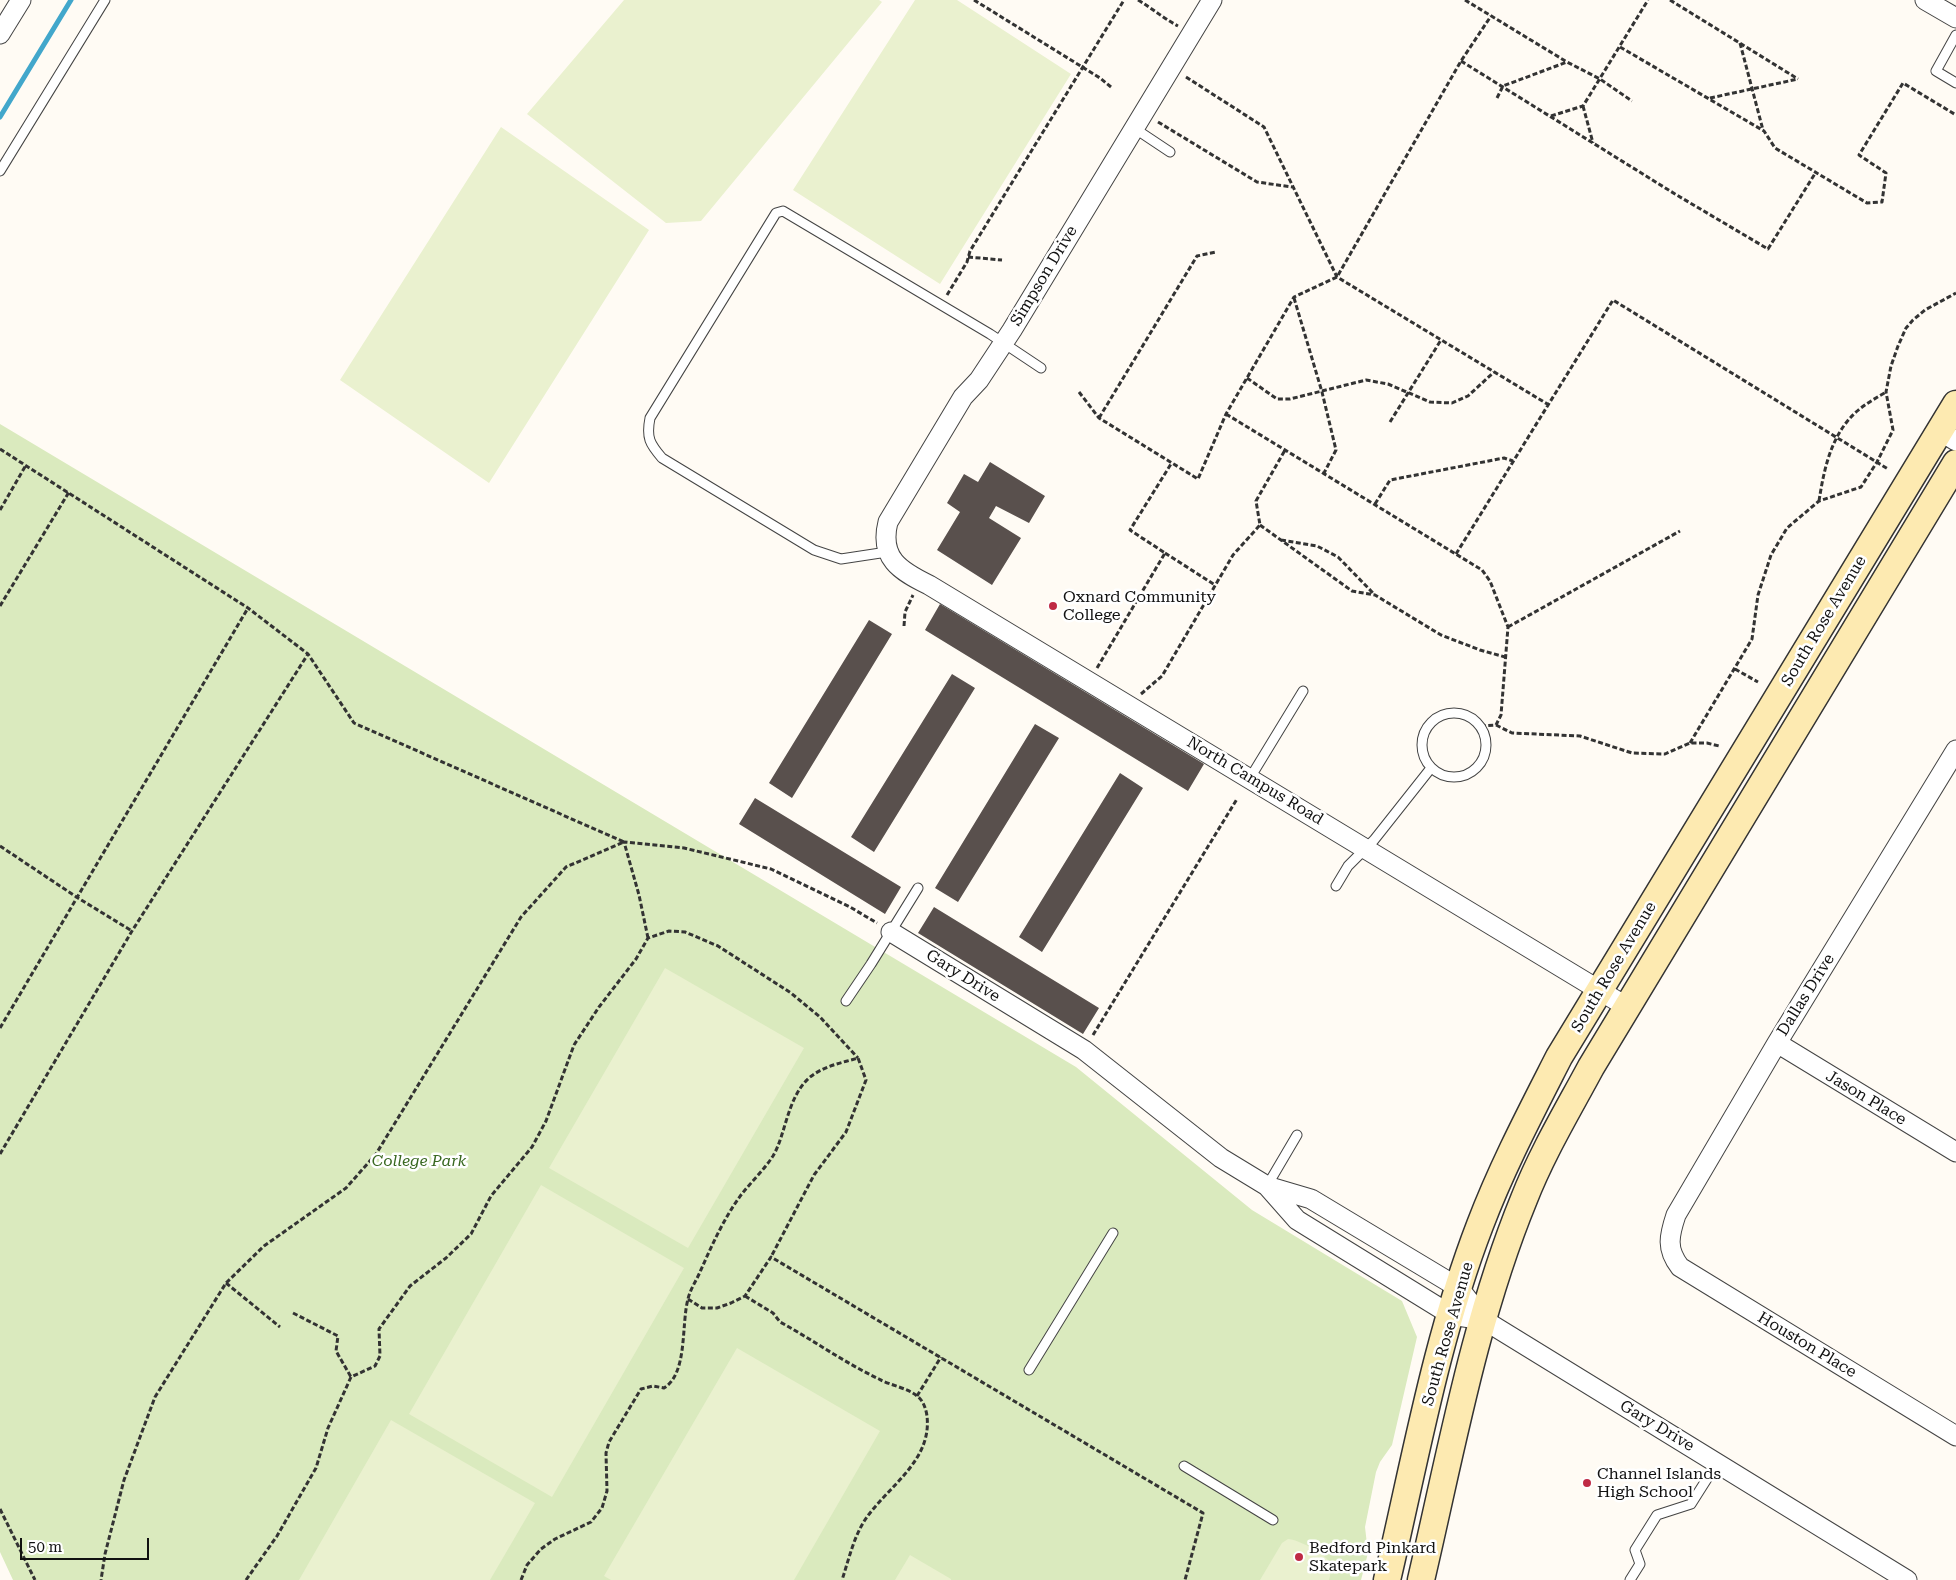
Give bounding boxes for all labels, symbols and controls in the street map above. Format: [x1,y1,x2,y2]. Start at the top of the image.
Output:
street label: Simpson Drive [1007,222,1081,330]
street label: South Rose Avenue [1777,552,1871,690]
place label: Oxnard Community College [1063,587,1216,625]
marker: Oxnard Community College [1047,600,1059,612]
street label: North Campus Road [1183,733,1327,829]
street label: South Rose Avenue [1567,898,1661,1036]
street label: Gary Drive [922,946,1004,1006]
street label: Dallas Drive [1773,950,1839,1040]
street label: Jason Place [1822,1066,1910,1130]
park label: College Park [372,1151,466,1171]
street label: South Rose Avenue [1418,1260,1478,1408]
street label: Houston Place [1754,1308,1860,1382]
street label: Gary Drive [1616,1396,1698,1456]
place label: Channel Islands High School [1597,1464,1721,1502]
marker: Channel Islands High School [1581,1477,1593,1489]
scale bar [22,1528,151,1560]
text: 50 m [28,1538,62,1556]
place label: Bedford Pinkard Skatepark [1309,1538,1436,1576]
marker: Bedford Pinkard Skatepark [1293,1551,1305,1563]

